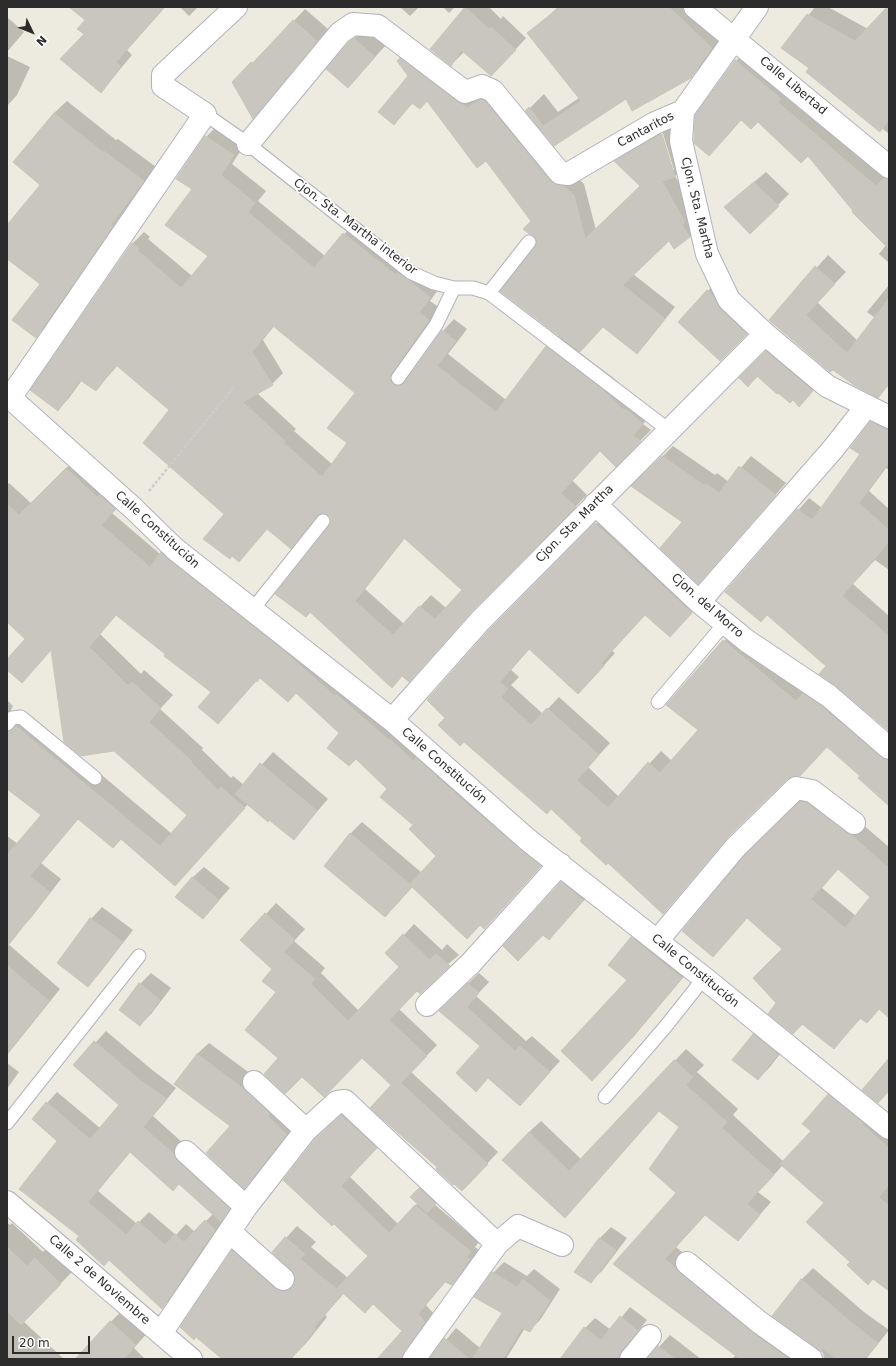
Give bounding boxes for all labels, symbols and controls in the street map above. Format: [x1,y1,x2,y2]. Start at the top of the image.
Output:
north arrow [12,12,52,52]
text: N [33,33,49,48]
street label: Calle Libertad [756,54,830,118]
street label: Cantaritos [615,109,677,151]
street label: Cjon. Sta. Martha [677,156,717,260]
street label: Cjon. Sta. Martha interior [290,176,420,278]
street label: Cjon. Sta. Martha [533,482,617,566]
street label: Calle Constitución [112,488,202,572]
street label: Cjon. del Morro [668,571,746,641]
street label: Calle Constitución [398,725,490,807]
street label: Calle Constitución [648,931,742,1011]
street label: Calle 2 de Noviembre [45,1232,153,1328]
scale bar [14,1328,92,1354]
text: 20 m [19,1336,50,1350]

